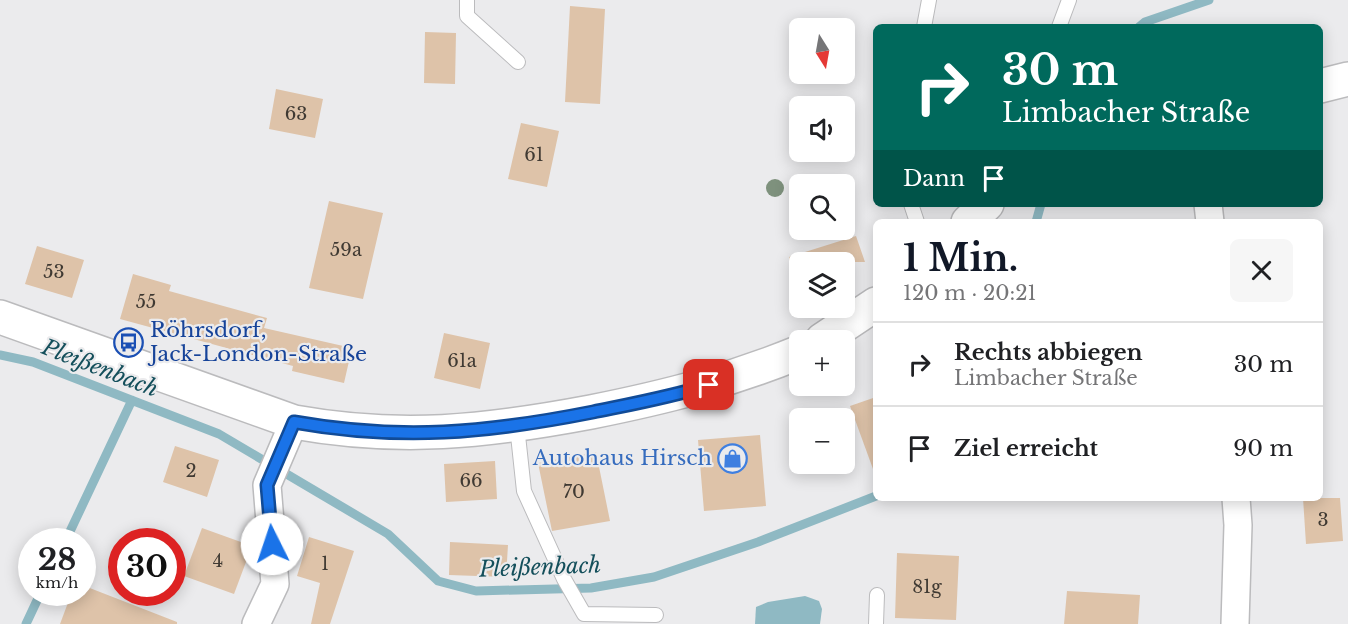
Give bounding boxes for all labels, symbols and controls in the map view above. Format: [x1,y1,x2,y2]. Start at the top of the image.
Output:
north arrow [789,18,855,84]
map controls [789,18,855,474]
text: 30 m [1002,44,1118,96]
icon: right [903,48,981,126]
button: sound [789,96,855,162]
text: Limbacher Straße [1002,96,1250,129]
house number: 63 [285,103,307,125]
house number: 61 [524,144,544,166]
icon: arrive [977,162,1010,195]
text: Dann [903,165,965,192]
button: search [789,174,855,240]
text: 1 Min. [903,236,1018,281]
house number: 59a [330,239,362,261]
button: close [1230,239,1293,302]
button: layers [789,252,855,318]
house number: 53 [43,261,65,283]
text: 120 m · 20:21 [903,281,1036,305]
house number: 55 [136,291,156,313]
place label: Röhrsdorf, Jack-London-Straße [147,317,367,367]
bus stop icon: Röhrsdorf, Jack-London-Straße [113,326,145,358]
button: + [789,330,855,396]
water label: Pleißenbach [37,333,162,403]
text: Rechts abbiegen [954,339,1143,366]
icon: right [903,348,936,381]
house number: 61a [447,350,477,372]
text: 30 m [1234,351,1293,378]
pin [683,359,734,410]
text: Limbacher Straße [954,366,1138,390]
icon: arrive [692,368,725,401]
button: − [789,408,855,474]
icon: arrive [903,432,936,465]
text: Ziel erreicht [954,435,1098,462]
text: 90 m [1233,435,1293,462]
shop icon: Autohaus Hirsch [717,442,749,474]
place label: Autohaus Hirsch [532,445,712,471]
house number: 2 [185,460,197,482]
house number: 66 [459,470,483,492]
house number: 70 [563,481,585,503]
house number: 3 [1317,509,1329,531]
position arrow [240,512,304,576]
speed limit sign: 30 [108,528,186,606]
text: 28 [38,541,76,578]
house number: 4 [213,550,223,572]
water label: Pleißenbach [477,551,602,583]
house number: 1 [321,553,329,575]
text: km/h [36,573,78,592]
house number: 81g [912,576,942,598]

